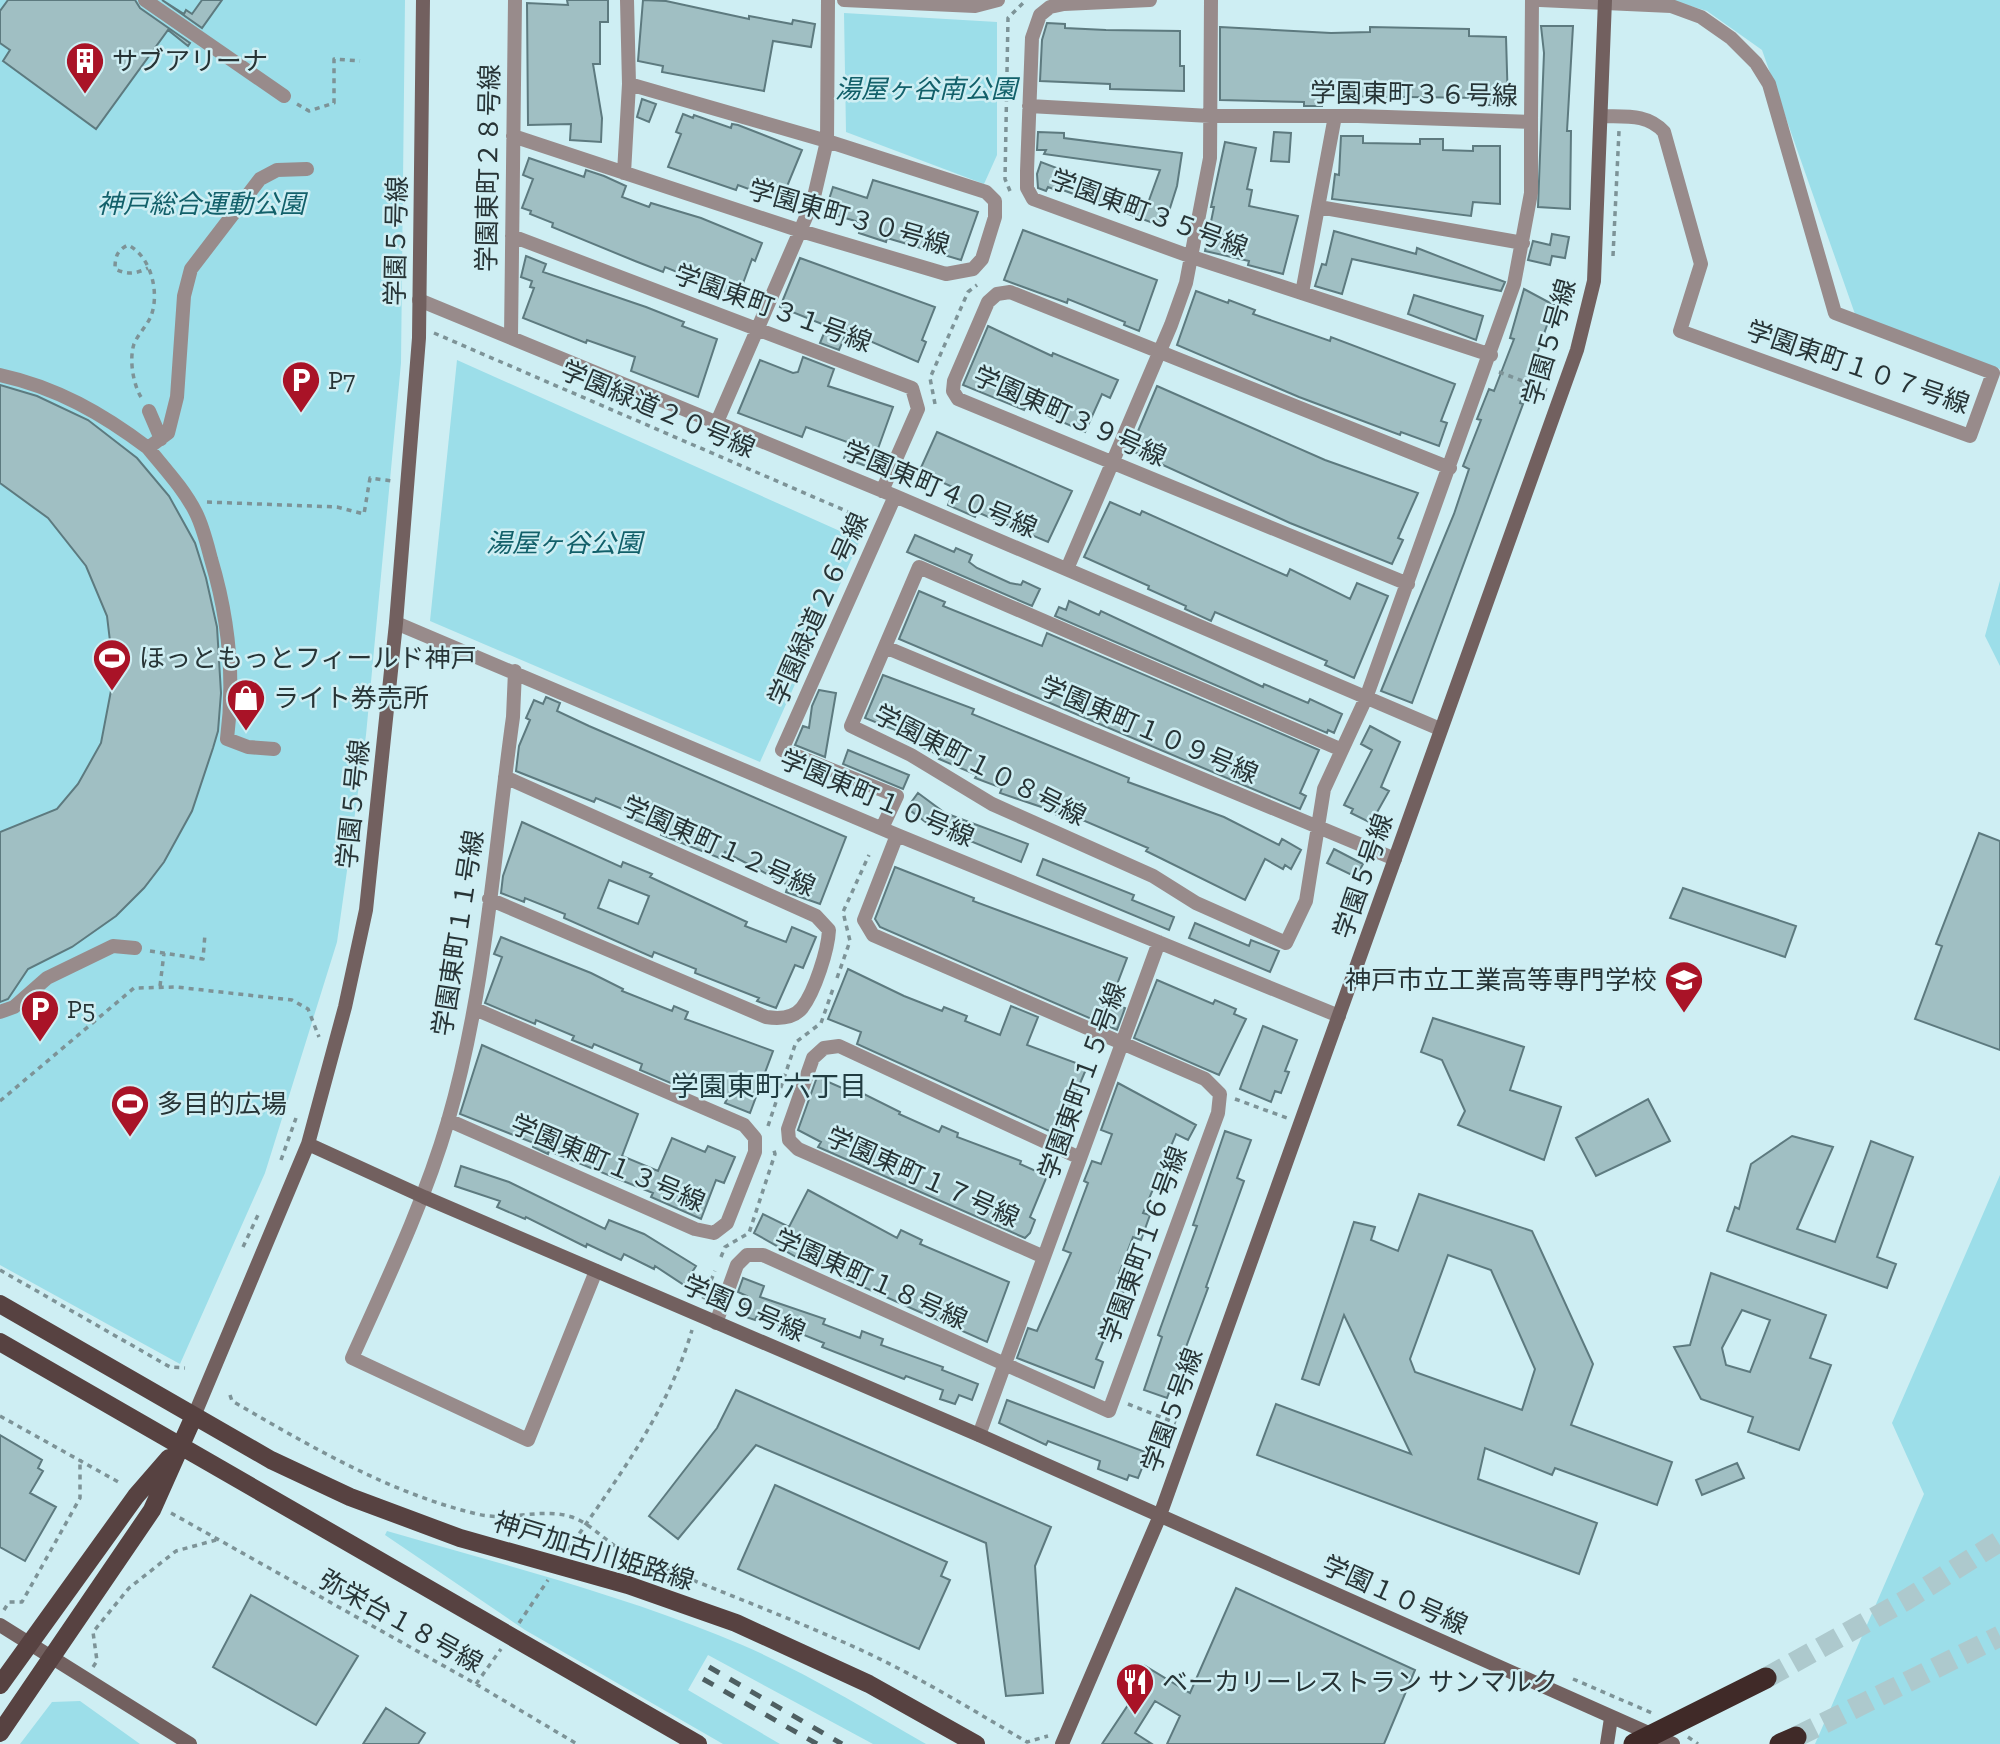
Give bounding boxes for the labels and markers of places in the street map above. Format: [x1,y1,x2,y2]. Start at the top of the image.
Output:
building icon: サブアリーナ [64,40,106,95]
place label: サブアリーナ [112,45,268,77]
parking icon: P7 [280,359,322,414]
place label: P7 [328,364,355,396]
sports icon: ほっともっとフィールド神戸 [91,637,133,692]
place label: ほっともっとフィールド神戸 [139,642,476,674]
shop icon: ライト券売所 [225,677,267,732]
place label: ライト券売所 [273,682,429,714]
school or university icon: 神戸市立工業高等専門学校 [1663,959,1705,1014]
place label: 神戸市立工業高等専門学校 [1345,964,1657,996]
parking icon: P5 [19,988,61,1043]
place label: P5 [67,993,95,1025]
sports icon: 多目的広場 [109,1083,151,1138]
place label: 多目的広場 [157,1088,287,1120]
restaurant icon: ベーカリーレストラン サンマルク [1114,1661,1156,1716]
place label: ベーカリーレストラン サンマルク [1162,1666,1558,1698]

